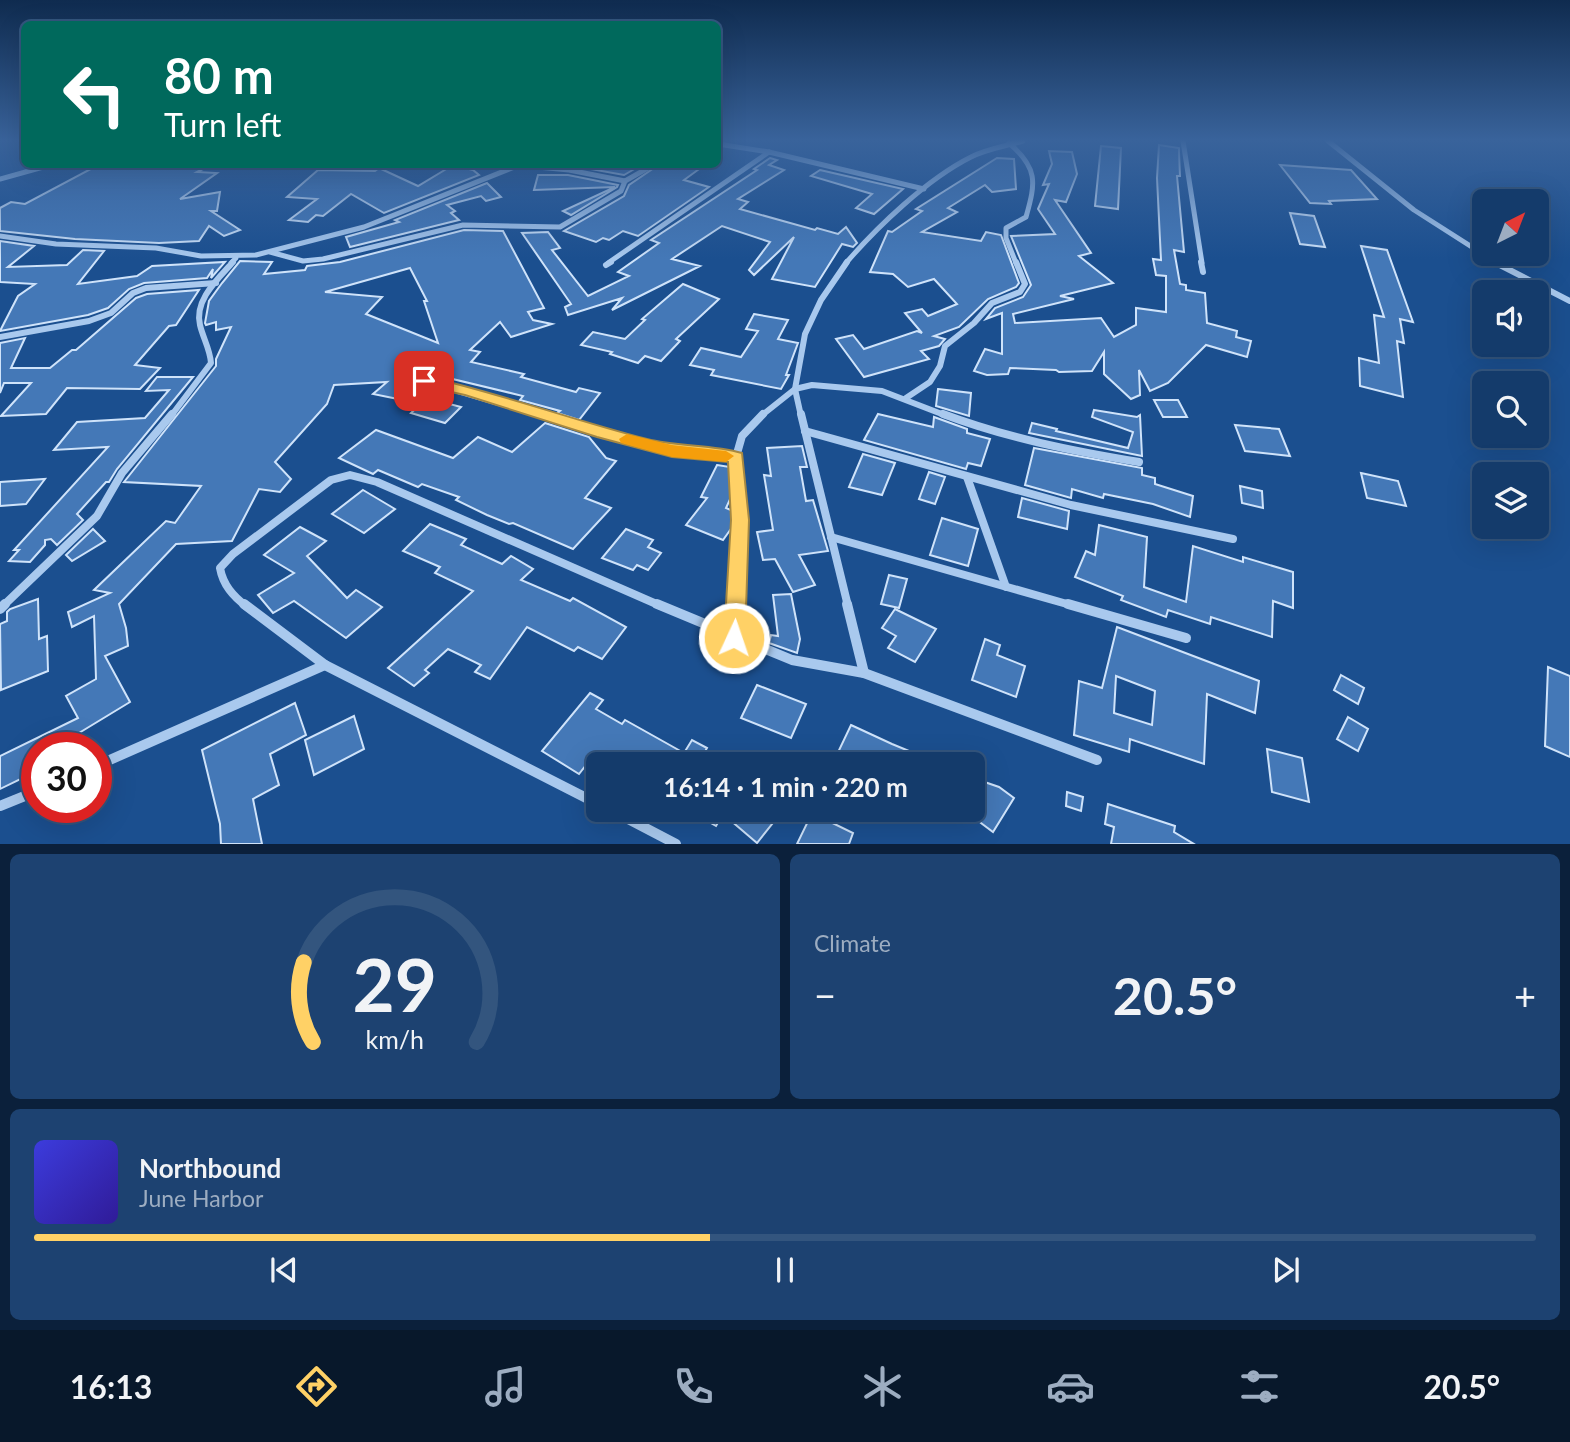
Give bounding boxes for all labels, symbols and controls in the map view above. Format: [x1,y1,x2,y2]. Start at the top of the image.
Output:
text: 80 m [164,46,274,104]
icon: left [49,49,140,140]
text: Turn left [164,105,281,144]
north arrow [1472,189,1549,266]
map controls [1472,189,1549,539]
button: sound [1472,280,1549,357]
pin [394,351,454,411]
icon: arrive [405,362,443,400]
button: search [1472,371,1549,448]
button: layers [1472,462,1549,539]
position arrow [697,601,771,675]
speed limit sign: 30 [21,732,112,823]
text: 16:14 · 1 min · 220 m [663,771,908,803]
text: Climate [814,929,891,957]
text: 29 [353,941,437,1029]
text: 20.5° [1113,964,1237,1026]
text: − [814,972,836,1018]
text: + [1514,972,1536,1018]
text: km/h [366,1024,424,1054]
text: Northbound [139,1152,281,1184]
text: June Harbor [139,1184,263,1212]
icon: previous [265,1251,303,1289]
icon: pause [766,1251,804,1289]
icon: next [1267,1251,1305,1289]
icon: directions [292,1362,341,1411]
icon: music [481,1362,530,1411]
icon: phone [669,1362,718,1411]
icon: climate [858,1362,907,1411]
icon: car [1046,1362,1095,1411]
icon: filters [1235,1362,1284,1411]
text: 16:13 [70,1367,152,1406]
text: 20.5° [1424,1367,1500,1406]

